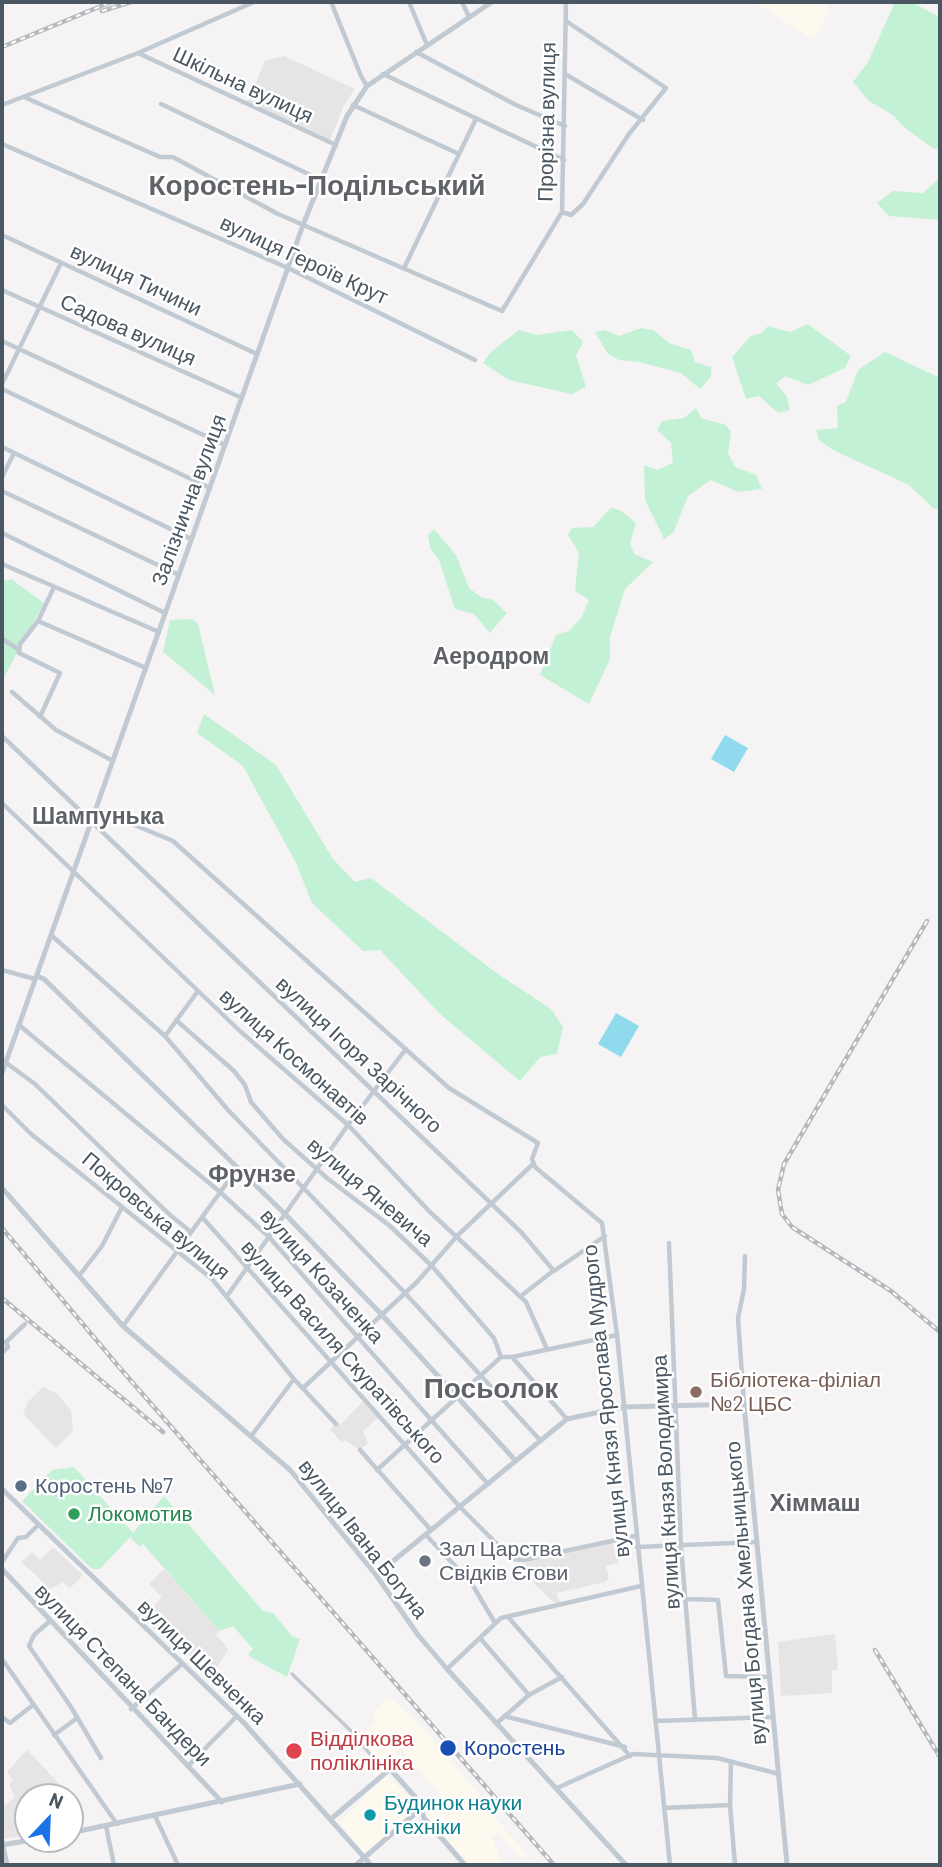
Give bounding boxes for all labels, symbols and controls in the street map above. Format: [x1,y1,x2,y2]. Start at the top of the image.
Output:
street label: Шкільна вулиця [169,41,317,129]
street label: Прорізна вулиця [533,42,561,202]
district label: Коростень-Подільський [148,169,486,203]
street label: вулиця Героїв Крут [216,210,392,310]
street label: вулиця Тичини [66,239,206,321]
street label: Садова вулиця [56,289,200,371]
street label: Залізнична вулиця [146,411,232,589]
district label: Аеродром [433,642,549,670]
district label: Шампунька [32,802,164,830]
street label: вулиця Ігоря Зарічного [271,971,447,1139]
street label: вулиця Космонавтів [214,983,374,1131]
street label: вулиця Яневича [302,1132,438,1252]
street label: Покровська вулиця [77,1147,235,1285]
district label: Фрунзе [208,1160,296,1188]
street label: вулиця Козаченка [255,1204,389,1348]
street label: вулиця Василя Скуратівського [236,1235,450,1469]
street label: вулиця Князя Ярослава Мудрого [577,1243,635,1559]
street label: вулиця Князя Володимира [647,1354,685,1610]
place label: Бібліотека-філіал №2 ЦБС [710,1367,881,1417]
district label: Посьолок [424,1372,558,1406]
marker: Бібліотека-філіал №2 ЦБС [688,1384,704,1400]
street label: вулиця Богдана Хмельницького [720,1440,772,1746]
street label: вулиця Івана Богуна [293,1454,433,1624]
place label: Коростень №7 [35,1473,173,1499]
marker: Коростень №7 [13,1478,29,1494]
district label: Хіммаш [769,1489,861,1517]
place label: Локомотив [88,1501,193,1527]
marker: Локомотив [66,1506,82,1522]
place label: Зал Царства Свідків Єгови [439,1536,568,1586]
marker: Зал Царства Свідків Єгови [417,1553,433,1569]
street label: вулиця Степана Бандери [29,1579,217,1771]
street label: вулиця Шевченка [132,1594,272,1730]
place label: Відділкова поліклініка [310,1726,414,1776]
place label: Коростень [464,1735,565,1761]
marker: Коростень [438,1738,458,1758]
marker: Відділкова поліклініка [284,1741,304,1761]
north arrow [14,1783,84,1853]
text: N [46,1787,67,1813]
place label: Будинок науки і техніки [384,1790,522,1840]
marker: Будинок науки і техніки [362,1807,378,1823]

